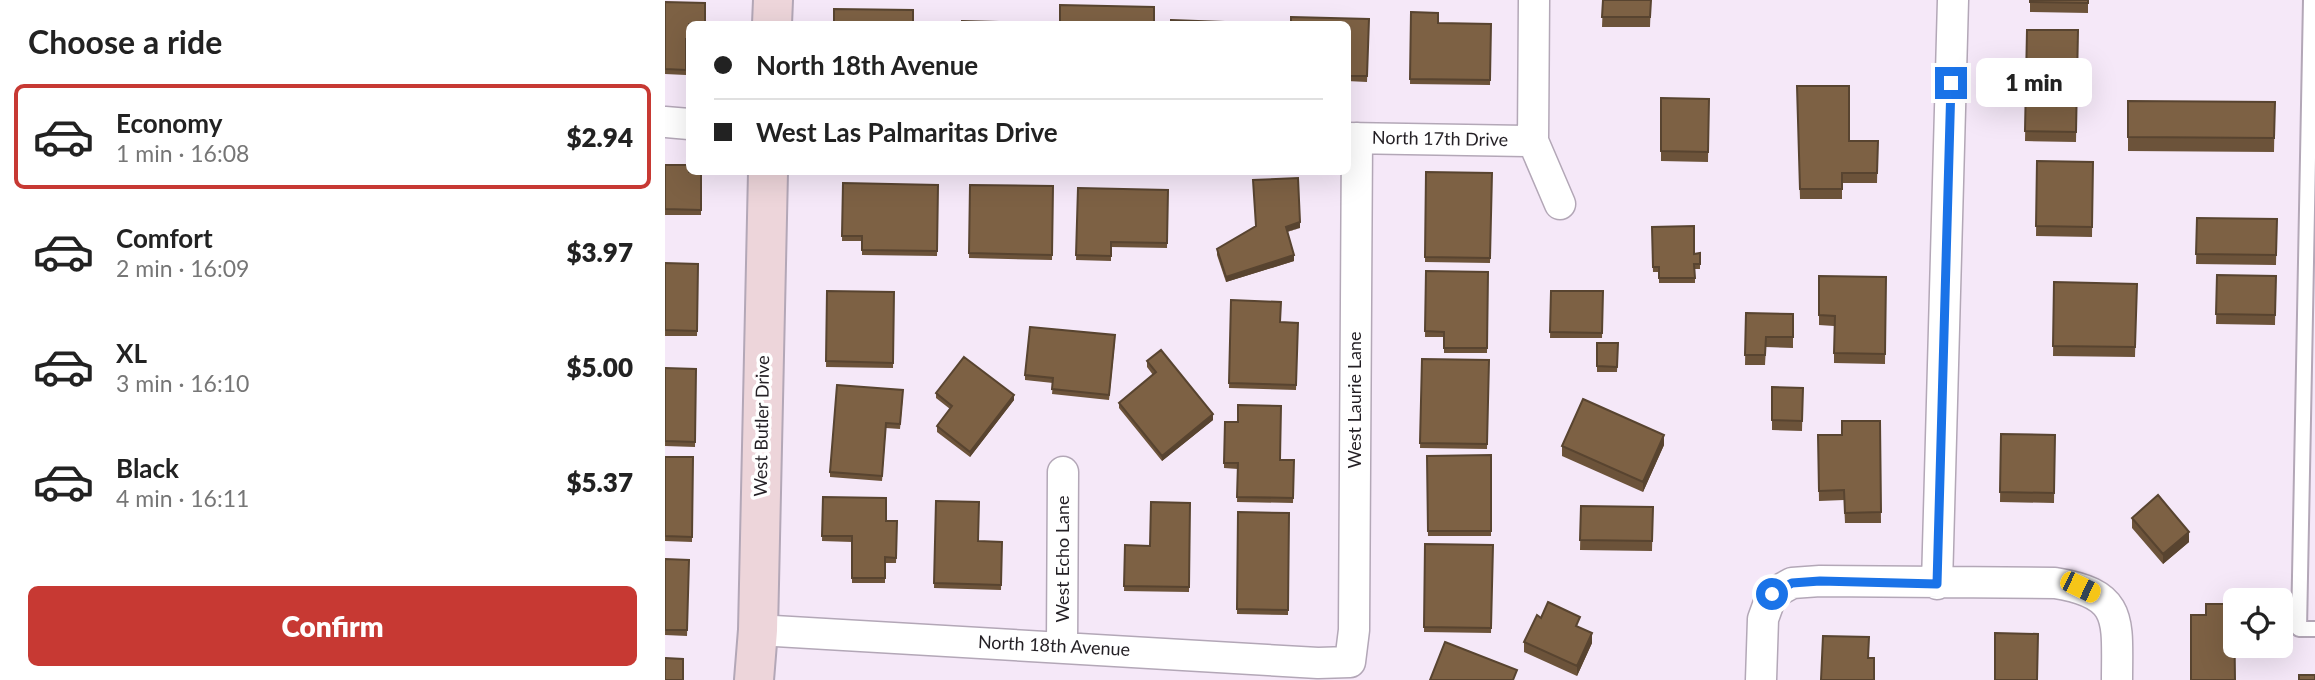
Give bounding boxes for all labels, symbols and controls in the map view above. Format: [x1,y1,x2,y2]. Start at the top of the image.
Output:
text: Choose a ride [28,22,222,61]
text: North 18th Avenue [756,49,978,81]
callout: 1 min [1975,58,2091,108]
route end [1935,67,1967,99]
text: 1 min [2005,68,2063,96]
icon: car [32,105,95,168]
text: Economy [116,107,222,139]
text: West Las Palmaritas Drive [756,116,1058,148]
text: $2.94 [566,121,633,153]
street label: North 17th Drive [1372,126,1508,150]
text: 1 min · 16:08 [116,139,249,167]
icon: car [32,220,95,283]
text: Comfort [116,222,213,254]
text: $3.97 [566,236,633,268]
text: 2 min · 16:09 [116,254,249,282]
street label: West Laurie Lane [1343,332,1365,468]
icon: car [32,335,95,398]
text: XL [116,337,147,369]
text: $5.00 [566,351,633,383]
street label: West Butler Drive [749,355,773,497]
text: 3 min · 16:10 [116,369,249,397]
icon: car [32,450,95,513]
text: Black [116,452,179,484]
text: $5.37 [566,466,633,498]
text: 4 min · 16:11 [116,484,249,512]
street label: West Echo Lane [1051,495,1073,623]
car [2057,568,2104,606]
route start [1756,578,1788,610]
button: Confirm [28,586,637,666]
map controls [2223,588,2293,658]
button: locate [2223,588,2293,658]
street label: North 18th Avenue [977,630,1131,660]

